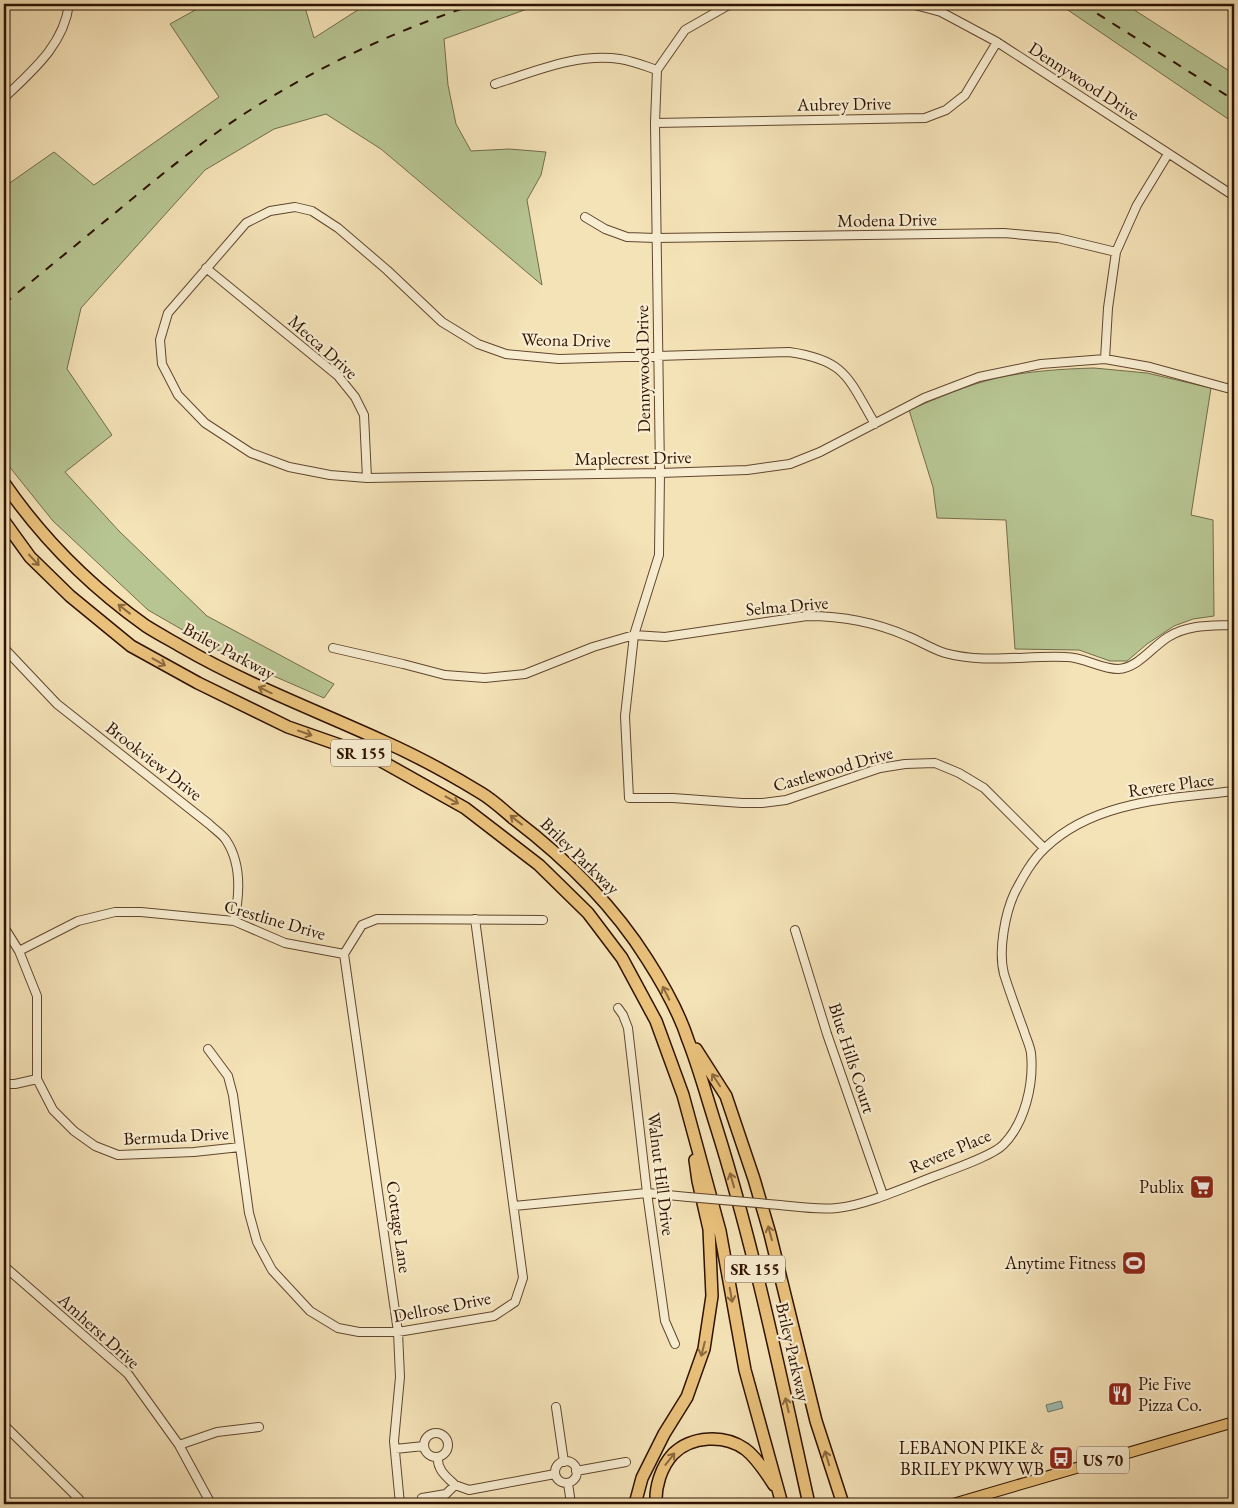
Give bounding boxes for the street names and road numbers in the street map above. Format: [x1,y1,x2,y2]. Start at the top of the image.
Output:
street label: Dennywood Drive [1024,36,1144,125]
street label: Aubrey Drive [796,91,891,116]
street label: Modena Drive [837,207,937,232]
street label: Dennywood Drive [630,305,655,433]
street label: Mecca Drive [284,309,363,384]
street label: Weona Drive [521,327,611,352]
street label: Maplecrest Drive [574,445,692,470]
street label: Selma Drive [745,590,829,621]
street label: Briley Parkway [179,617,280,685]
street label: Brookview Drive [101,716,207,805]
road number: SR 155 [331,740,391,766]
street label: Castlewood Drive [770,740,895,797]
street label: Revere Place [1127,767,1215,802]
street label: Briley Parkway [536,812,625,899]
street label: Crestline Drive [222,894,329,945]
street label: Blue Hills Court [824,1000,881,1116]
street label: Walnut Hill Drive [643,1111,680,1237]
street label: Bermuda Drive [123,1121,229,1150]
street label: Revere Place [906,1123,994,1178]
street label: Cottage Lane [382,1179,417,1275]
road number: SR 155 [725,1256,785,1282]
street label: Dellrose Drive [391,1286,493,1327]
street label: Amherst Drive [53,1287,145,1373]
street label: Briley Parkway [771,1300,816,1404]
road number: US 70 [1077,1446,1129,1474]

